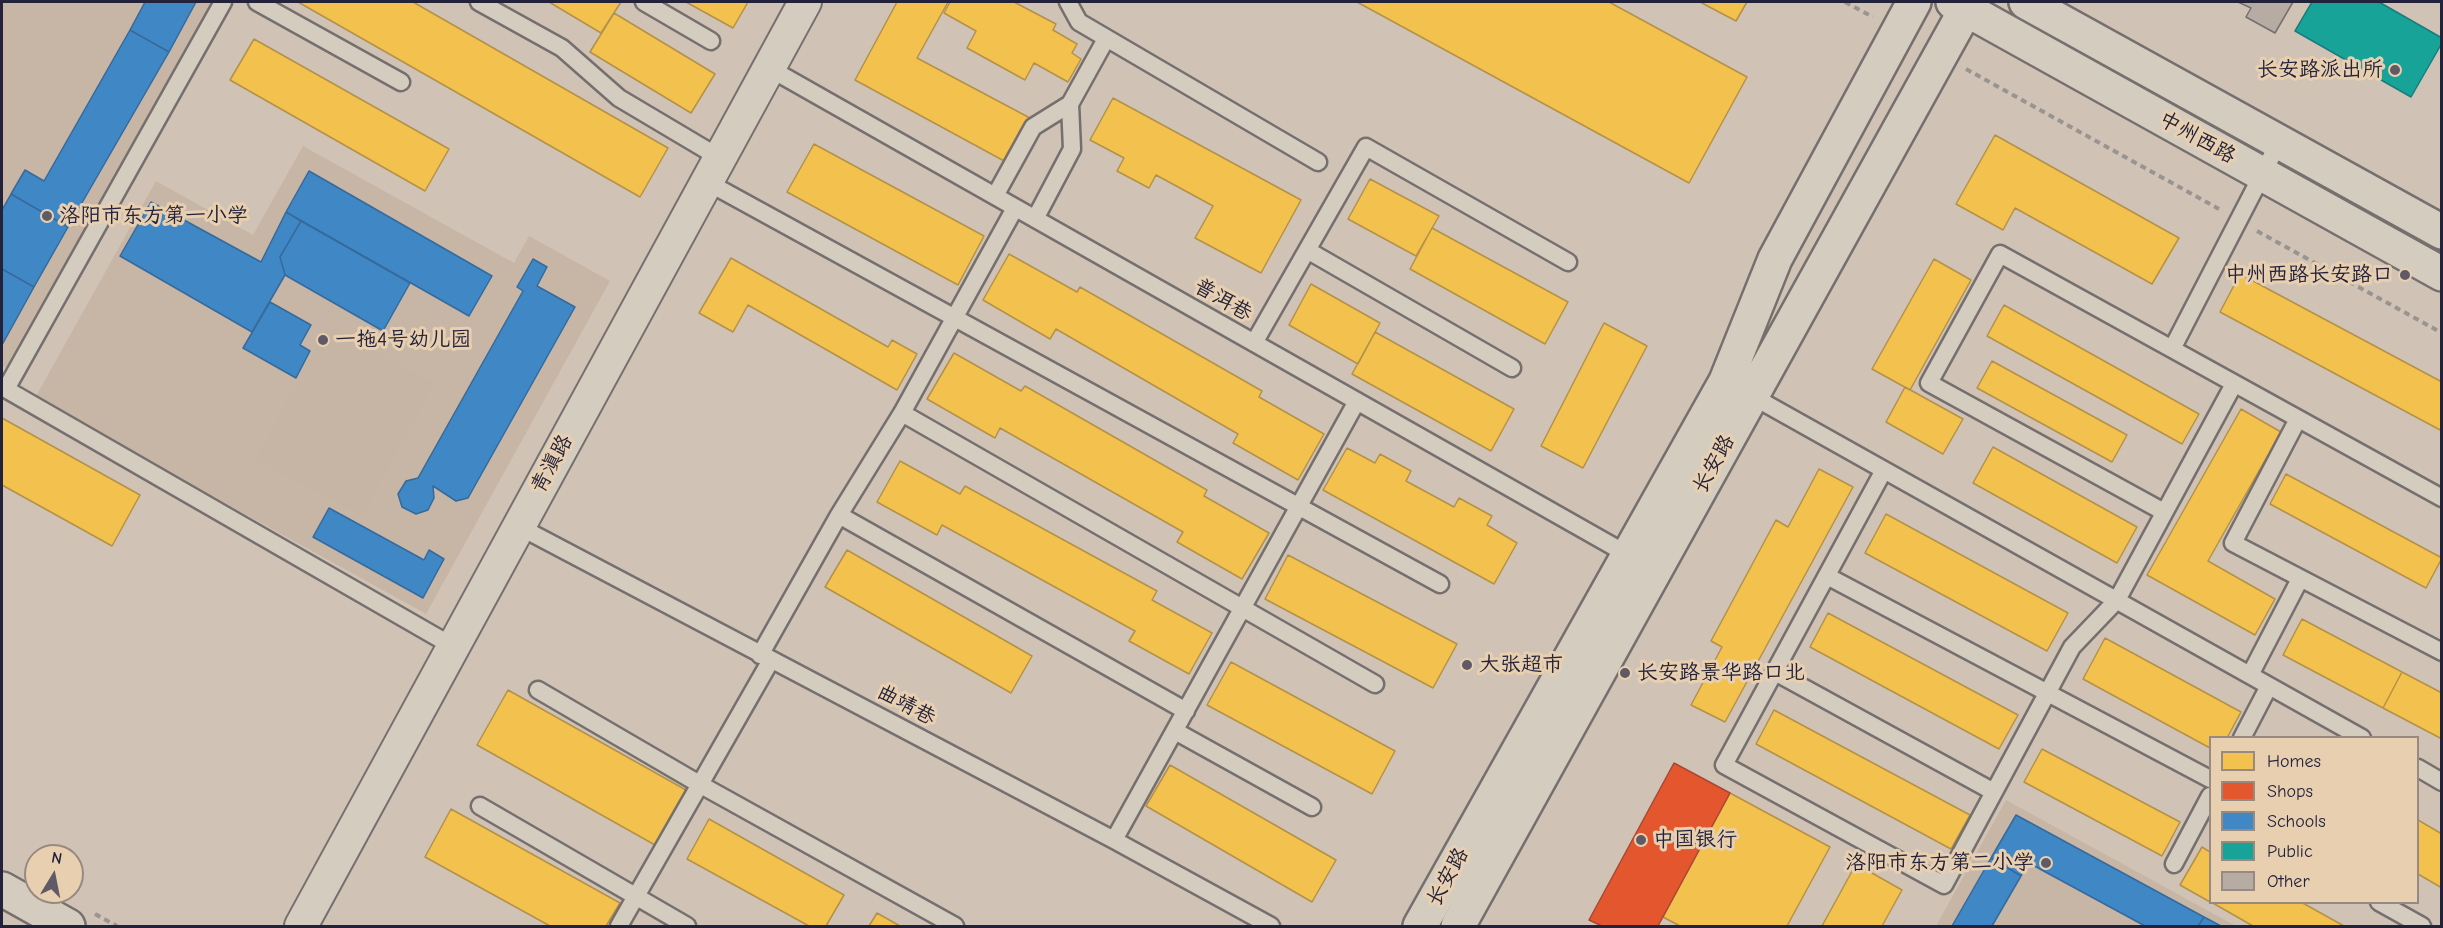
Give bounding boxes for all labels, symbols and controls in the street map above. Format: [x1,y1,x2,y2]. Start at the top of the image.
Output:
place label: 长安路派出所 [2257,57,2383,83]
marker: 长安路派出所 [2388,63,2402,77]
street label: 中州西路 [2154,107,2240,169]
place label: 洛阳市东方第一小学 [59,203,248,229]
marker: 洛阳市东方第一小学 [40,209,54,223]
place label: 中州西路长安路口 [2225,262,2393,288]
marker: 中州西路长安路口 [2398,268,2412,282]
street label: 普洱巷 [1189,273,1257,327]
place label: 一拖4号幼儿园 [335,327,471,353]
marker: 一拖4号幼儿园 [316,333,330,347]
street label: 青滇路 [526,430,578,498]
street label: 长安路 [1688,430,1740,498]
place label: 大张超市 [1479,652,1563,678]
marker: 大张超市 [1460,658,1474,672]
place label: 长安路景华路口北 [1637,660,1805,686]
marker: 长安路景华路口北 [1618,666,1632,680]
street label: 曲靖巷 [872,679,940,731]
legend [2209,736,2419,904]
text: Homes [2267,751,2321,772]
text: Shops [2267,781,2313,802]
text: Schools [2267,811,2326,832]
place label: 中国银行 [1653,827,1737,853]
marker: 中国银行 [1634,833,1648,847]
text: Public [2267,841,2313,862]
street label: 长安路 [1422,843,1474,911]
north arrow [24,844,84,904]
text: N [50,848,63,868]
place label: 洛阳市东方第二小学 [1845,850,2034,876]
marker: 洛阳市东方第二小学 [2039,856,2053,870]
text: Other [2267,871,2310,892]

